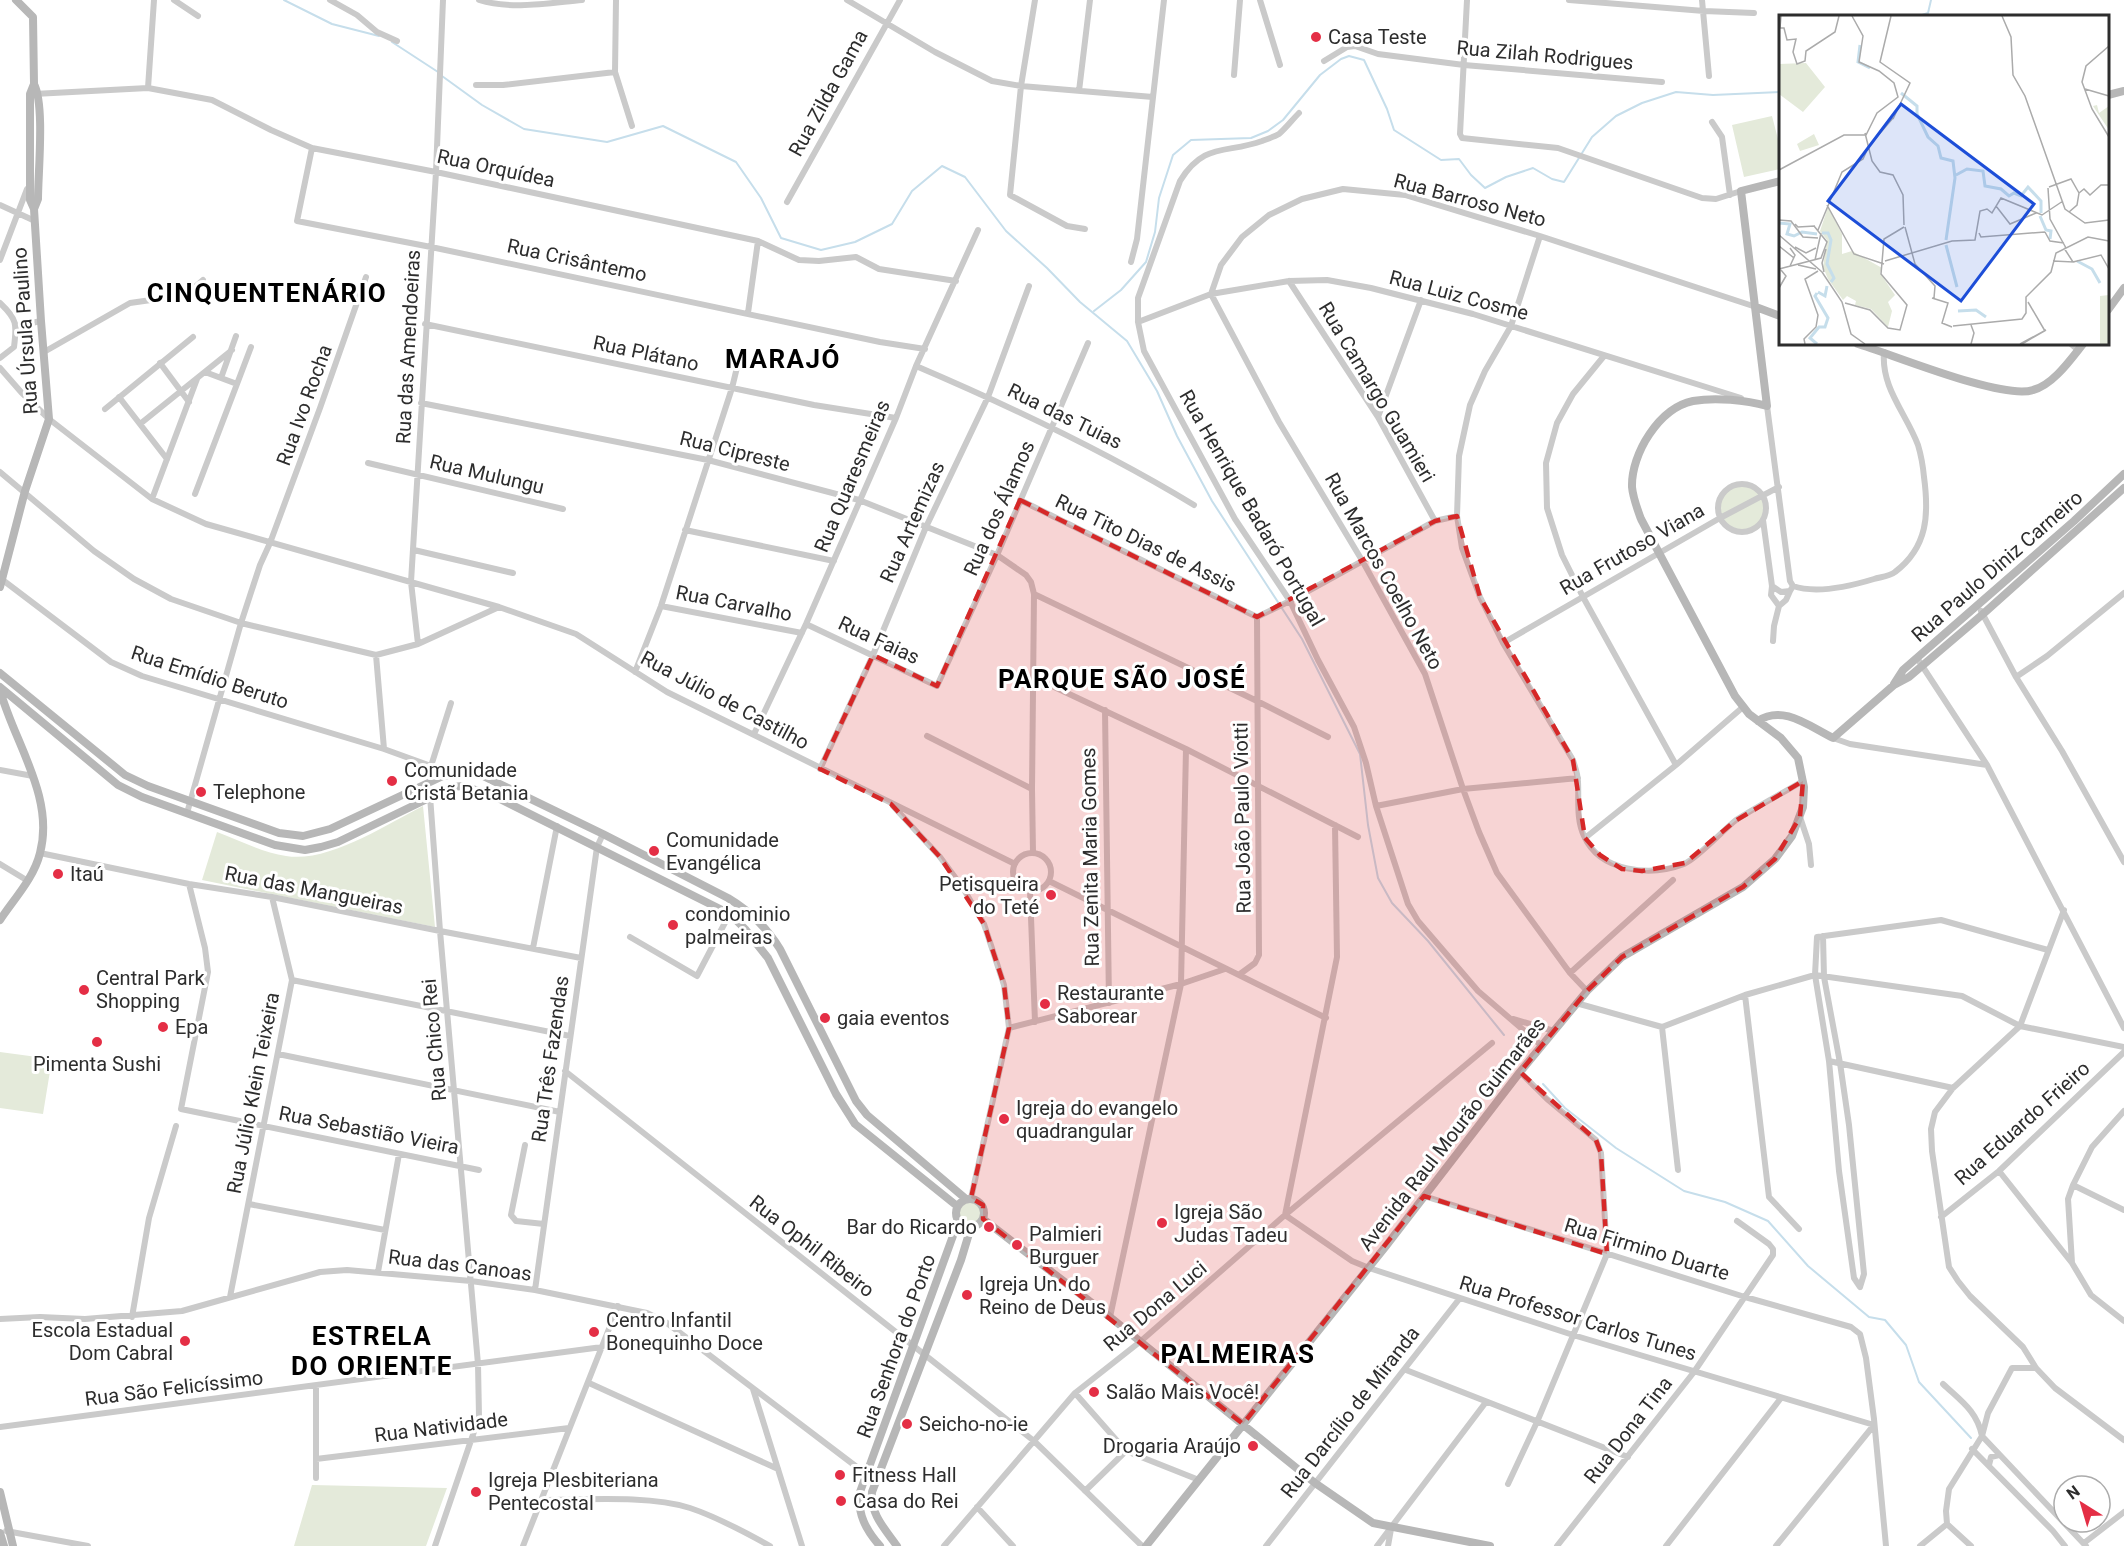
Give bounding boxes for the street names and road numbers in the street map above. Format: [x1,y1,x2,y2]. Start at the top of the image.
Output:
street label: Rua Zilda Gama [783,26,873,160]
street label: Rua Zilah Rodrigues [1455,35,1635,75]
street label: Rua Orquídea [435,144,557,192]
street label: Rua Barroso Neto [1391,168,1549,232]
street label: Rua Crisântemo [505,233,649,287]
street label: Rua Úrsula Paulino [7,247,43,415]
street label: Rua das Amendoeiras [391,249,425,445]
street label: Rua Luiz Cosme [1387,265,1531,325]
street label: Rua Camargo Guamieri [1314,298,1440,486]
street label: Rua Plátano [591,330,701,376]
street label: Rua Ivo Rocha [271,341,337,469]
street label: Rua das Tuias [1004,378,1126,454]
street label: Rua Henrique Badaró Portugal [1174,386,1330,630]
street label: Rua Quaresmeiras [809,396,895,556]
street label: Rua Cipreste [677,426,793,476]
street label: Rua dos Álamos [959,437,1039,579]
street label: Rua Mulungu [427,449,547,499]
street label: Rua Artemizas [875,458,949,586]
street label: Rua Marcos Coelho Neto [1320,468,1448,674]
street label: Rua Paulo Diniz Carneiro [1907,485,2087,647]
street label: Rua Tito Dias de Assis [1052,489,1240,597]
street label: Rua Frutoso Viana [1556,498,1708,600]
street label: Rua Carvalho [674,580,794,626]
street label: Rua Faias [835,611,923,669]
street label: Rua Emídio Beruto [128,640,292,714]
street label: Rua Júlio de Castilho [637,645,813,755]
street label: Rua João Paulo Viotti [1228,722,1256,914]
street label: Rua Zenita Maria Gomes [1076,747,1104,967]
street label: Rua das Mangueiras [223,861,405,919]
street label: Rua Três Fazendas [526,974,574,1144]
street label: Rua Chico Rei [417,978,451,1102]
street label: Rua Júlio Klein Teixeira [222,990,284,1196]
street label: Avenida Raul Mourão Guimarães [1353,1013,1551,1255]
street label: Rua Eduardo Frieiro [1949,1056,2095,1190]
street label: Rua Sebastião Vieira [277,1101,461,1159]
street label: Rua Ophil Ribeiro [745,1190,879,1302]
street label: Rua Firmino Duarte [1562,1213,1732,1285]
street label: Rua das Canoas [387,1244,533,1286]
street label: Rua Senhora do Porto [852,1251,940,1441]
street label: Rua Dona Luci [1099,1256,1211,1356]
street label: Rua Professor Carlos Tunes [1457,1270,1699,1366]
street label: Rua Darcílio de Miranda [1276,1322,1424,1502]
street label: Rua São Felicíssimo [84,1365,264,1411]
street label: Rua Dona Tina [1579,1372,1677,1488]
street label: Rua Natividade [373,1407,509,1447]

